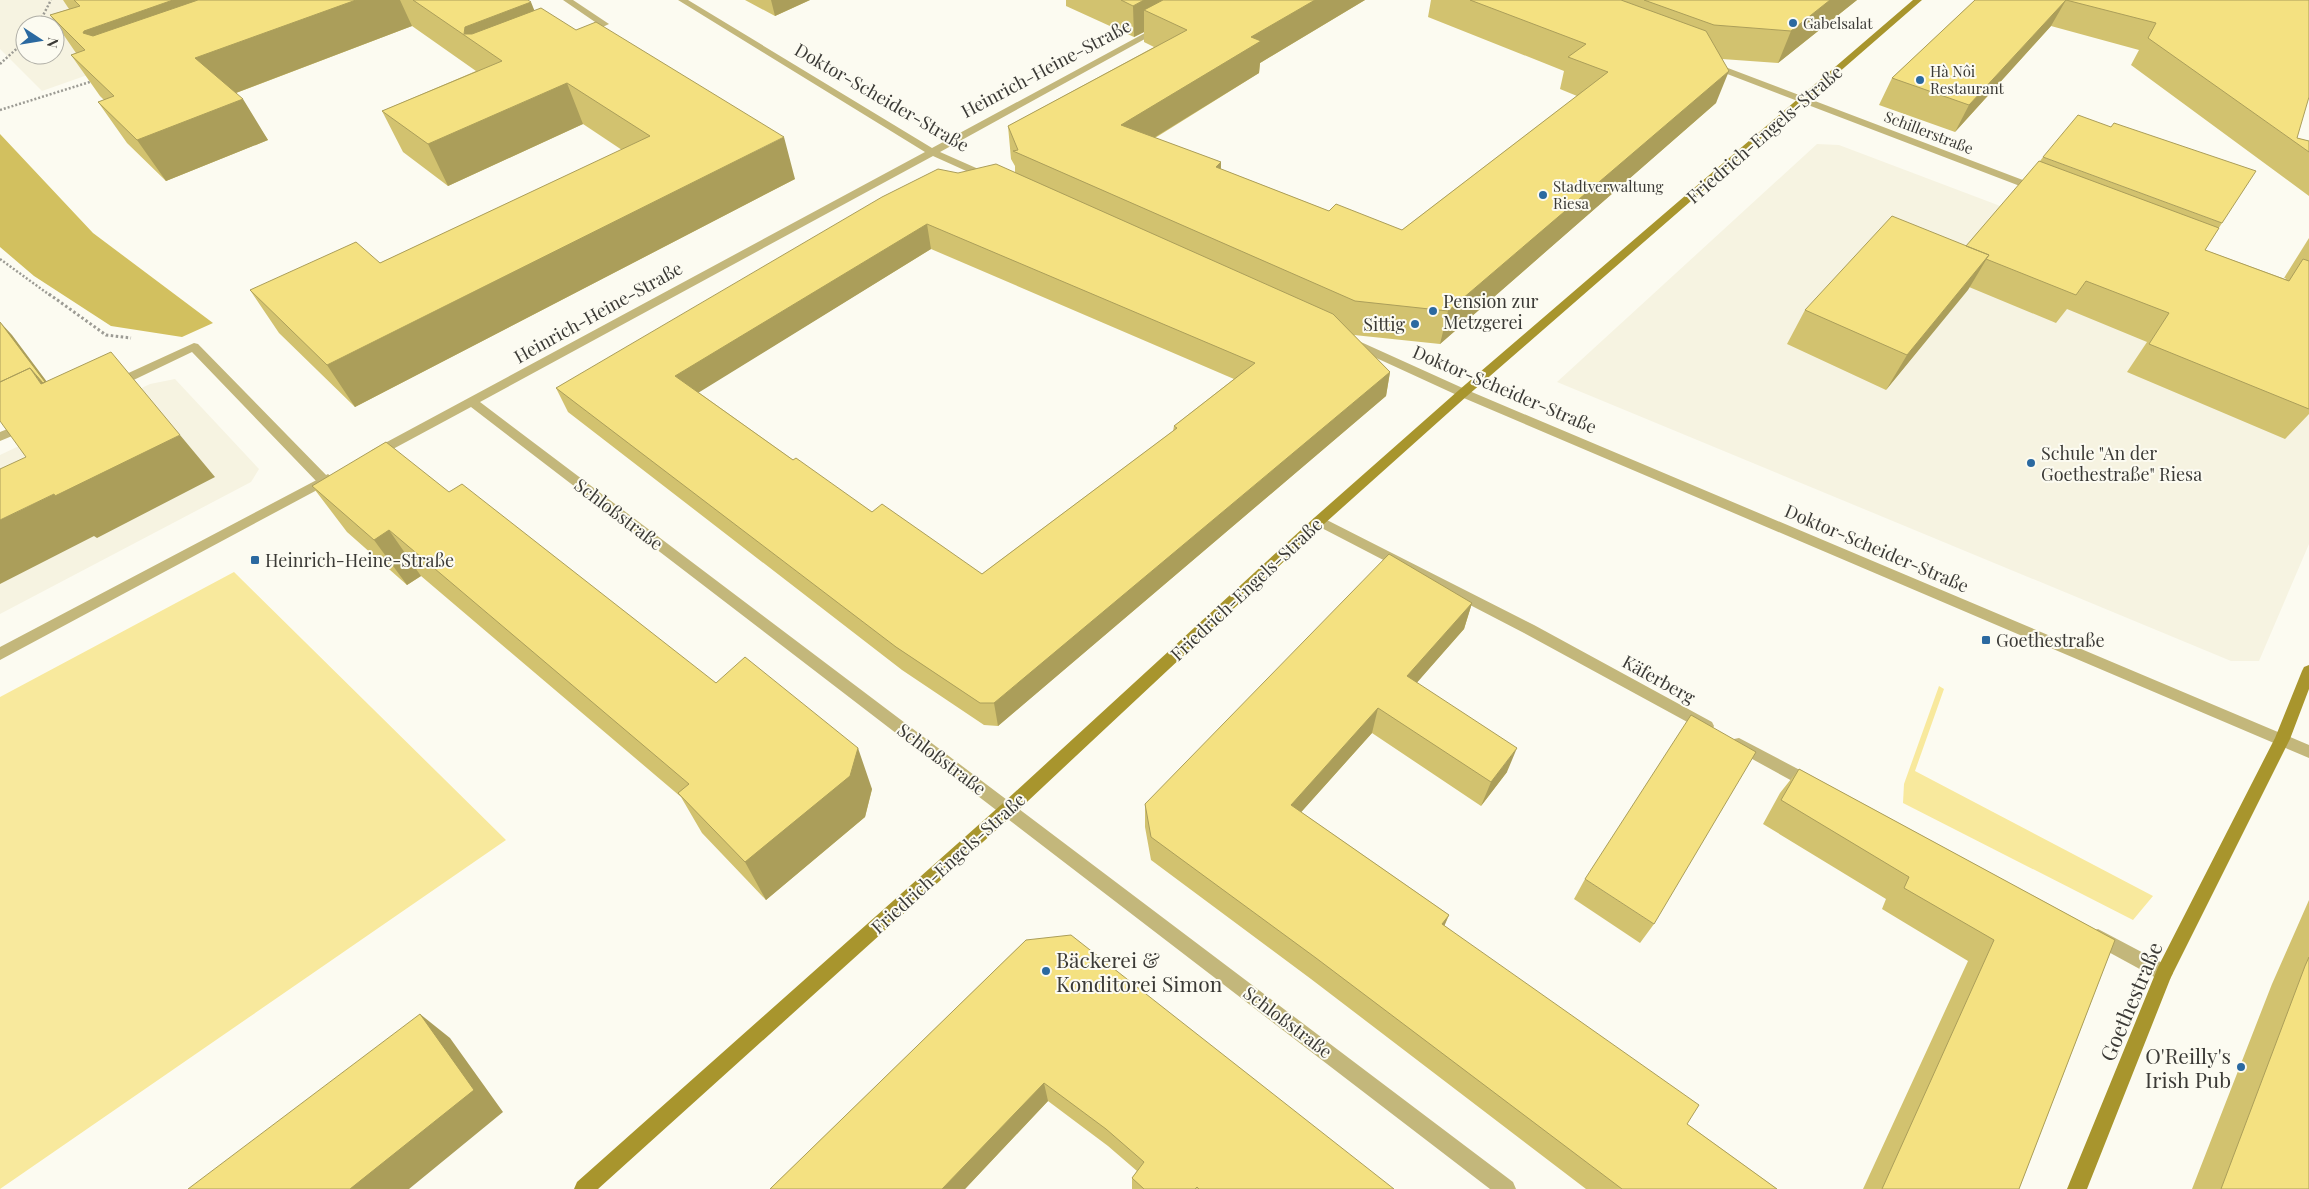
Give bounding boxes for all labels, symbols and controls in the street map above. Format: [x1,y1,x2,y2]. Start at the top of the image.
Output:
street label: Heinrich-Heine-Straße [957,13,1135,123]
place label: Gabelsalat [1803,13,1873,33]
north arrow [15,15,65,65]
marker: Gabelsalat [1787,17,1799,29]
text: N [43,36,64,50]
street label: Doktor-Scheider-Straße [790,37,974,157]
street label: Friedrich-Engels-Straße [1681,60,1847,208]
place label: Hà Nôi Restaurant [1930,61,2005,98]
marker: Hà Nôi Restaurant [1914,74,1926,86]
street label: Schillerstraße [1882,106,1976,158]
place label: Stadtverwaltung Riesa [1553,176,1663,213]
marker: Stadtverwaltung Riesa [1537,189,1549,201]
street label: Heinrich-Heine-Straße [510,256,686,368]
place label: Pension zur Metzgerei [1443,289,1539,334]
marker: Pension zur Metzgerei [1427,305,1439,317]
place label: Sittig [1363,312,1405,336]
marker: Sittig [1409,318,1421,330]
street label: Doktor-Scheider-Straße [1409,339,1601,439]
place label: Schule "An der Goethestraße" Riesa [2041,441,2202,486]
marker: Schule "An der Goethestraße" Riesa [2025,457,2037,469]
street label: Schloßstraße [570,473,668,555]
street label: Doktor-Scheider-Straße [1781,498,1973,598]
street label: Friedrich-Engels-Straße [1165,512,1327,666]
place label: Heinrich-Heine-Straße [265,548,454,572]
marker: Heinrich-Heine-Straße [249,554,261,566]
place label: Goethestraße [1996,628,2105,652]
marker: Goethestraße [1980,634,1992,646]
street label: Käferberg [1618,649,1700,709]
street label: Schloßstraße [893,718,991,800]
street label: Friedrich-Engels-Straße [866,787,1030,939]
street label: Goethestraße [2092,937,2168,1065]
place label: Bäckerei & Konditorei Simon [1056,945,1223,997]
marker: Bäckerei & Konditorei Simon [1040,965,1052,977]
street label: Schloßstraße [1239,981,1337,1063]
place label: O'Reilly's Irish Pub [2145,1041,2231,1093]
marker: O'Reilly's Irish Pub [2235,1061,2247,1073]

